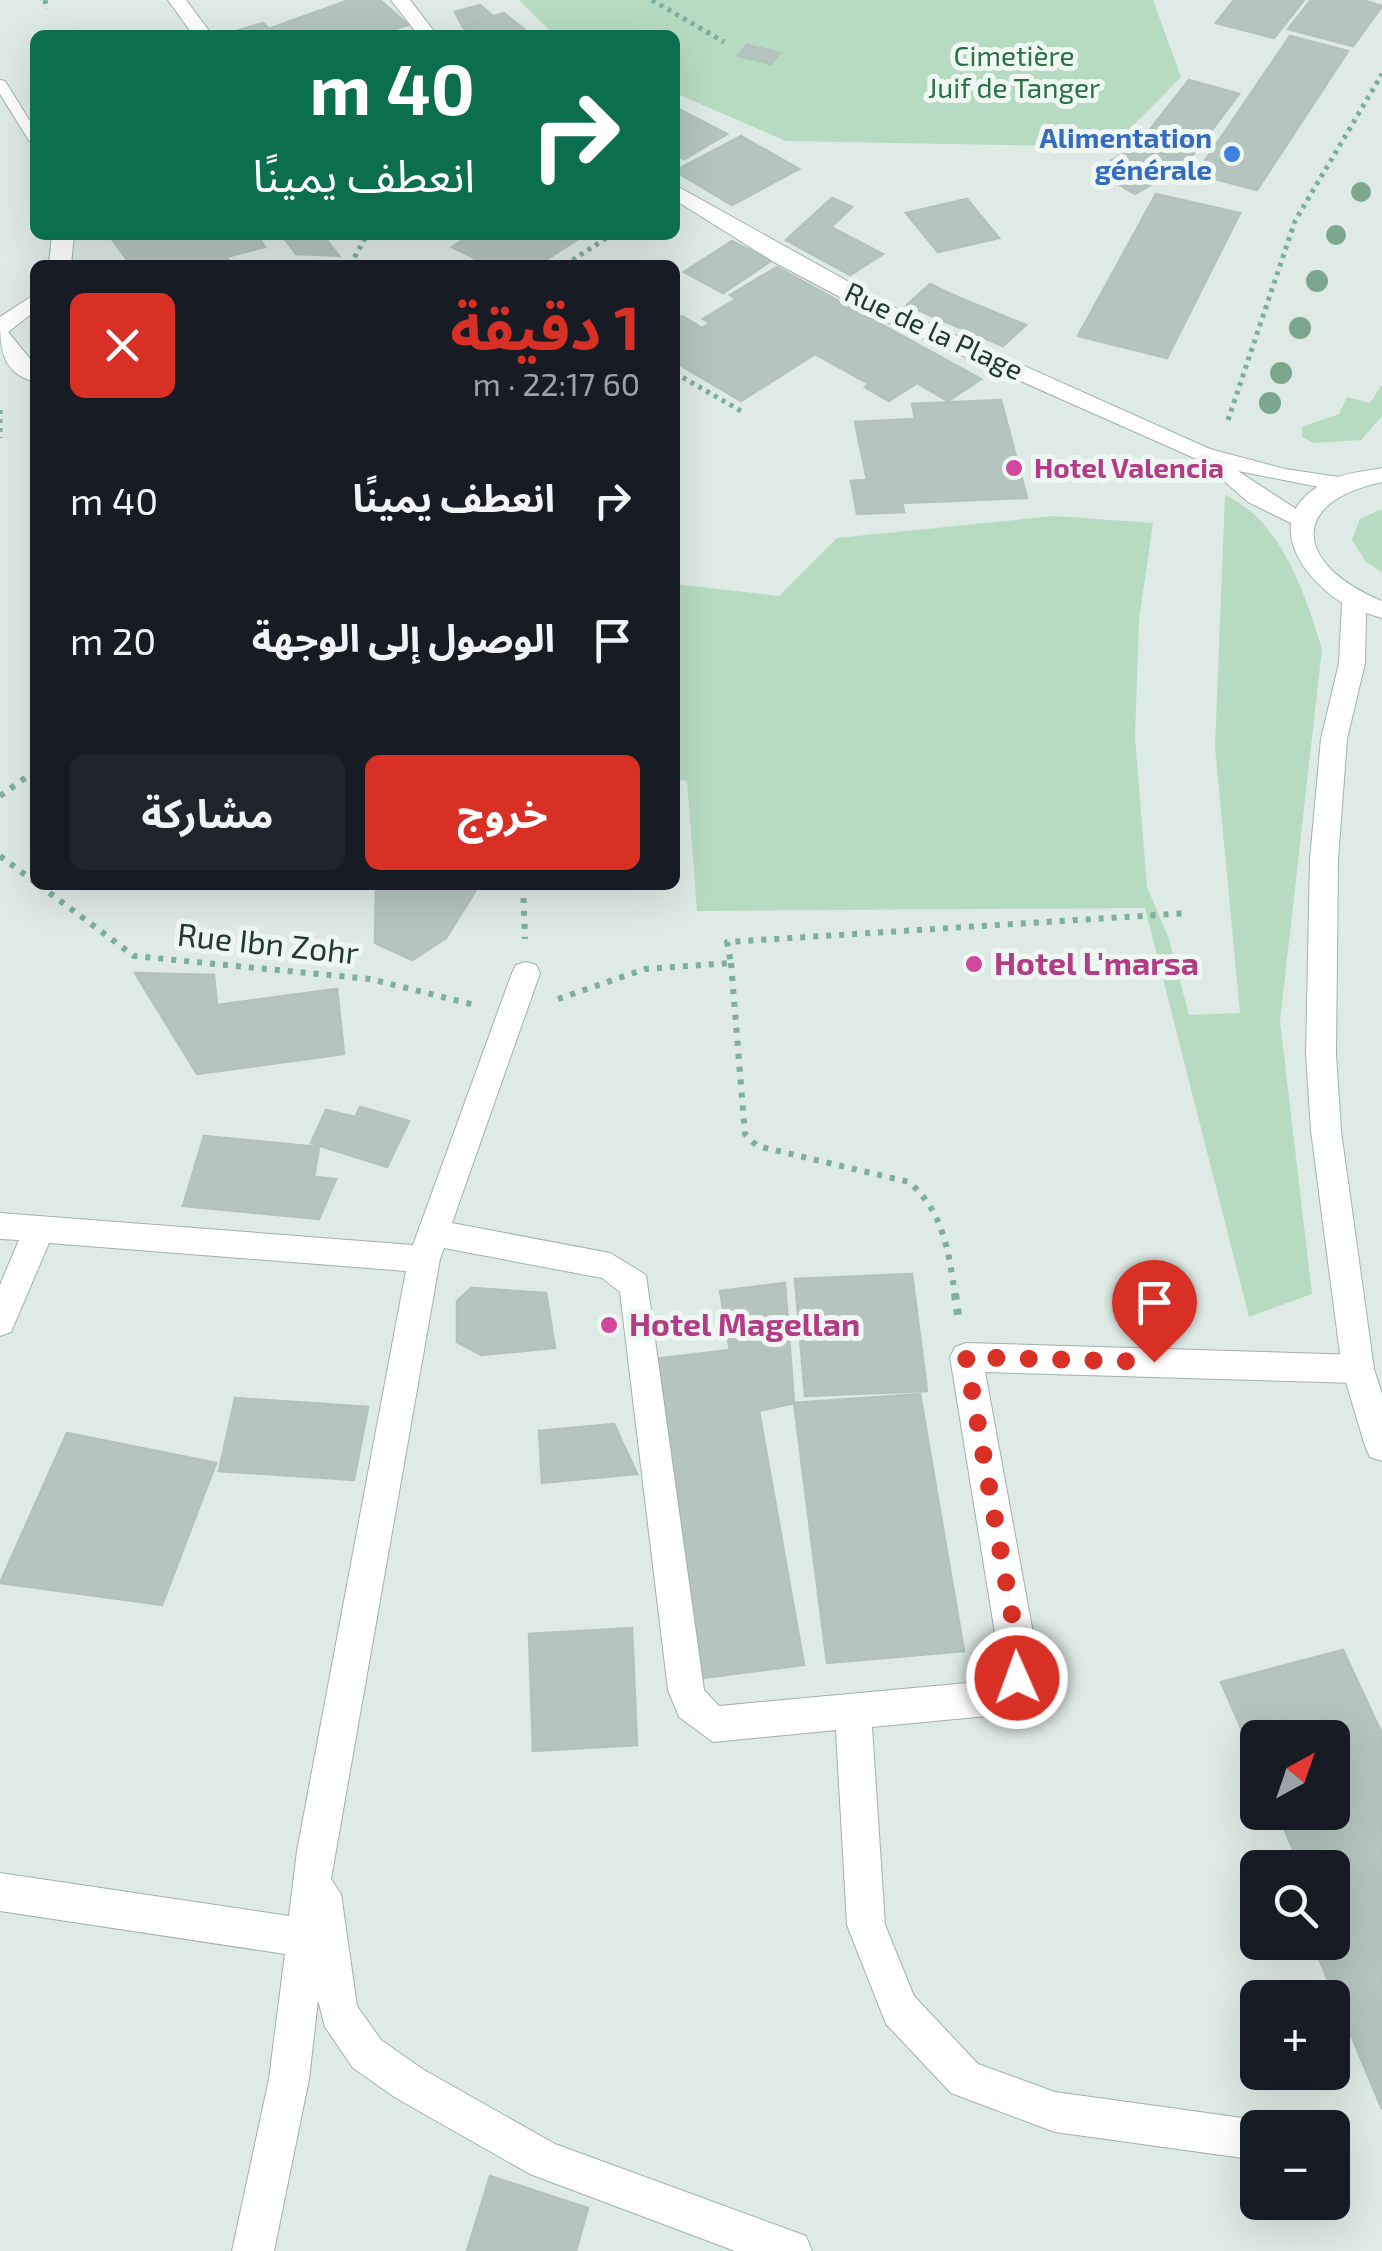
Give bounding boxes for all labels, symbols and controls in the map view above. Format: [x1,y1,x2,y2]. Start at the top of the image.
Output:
park label: Cimetière Juif de Tanger [928,38,1100,104]
text: 40 m [309,45,475,129]
icon: right [510,70,640,200]
place label: Alimentation générale [1040,120,1212,186]
marker: Alimentation générale [1221,143,1243,165]
text: انعطف يمينًا [253,147,475,201]
street label: Rue de la Plage [840,274,1029,386]
text: 1 دقيقة [450,290,640,362]
button: close [70,293,175,398]
text: 60 m · 22:17 [473,364,640,402]
place label: Hotel Valencia [1034,450,1224,484]
marker: Hotel Valencia [1003,457,1025,479]
icon: right [585,473,640,528]
text: انعطف يمينًا [352,474,555,520]
text: 40 m [70,477,158,523]
icon: arrive [585,613,640,668]
text: الوصول إلى الوجهة [252,614,555,660]
text: 20 m [70,617,156,663]
button: مشاركة [70,755,345,870]
button: خروج [365,755,640,870]
street label: Rue Ibn Zohr [176,914,361,970]
place label: Hotel L'marsa [994,943,1199,981]
marker: Hotel L'marsa [963,953,985,975]
pin [1112,1260,1197,1363]
icon: arrive [1127,1275,1182,1330]
place label: Hotel Magellan [629,1304,860,1342]
marker: Hotel Magellan [598,1314,620,1336]
position arrow [965,1626,1069,1730]
north arrow [1240,1720,1350,1830]
map controls [1240,1720,1350,2220]
button: search [1240,1850,1350,1960]
button: + [1240,1980,1350,2090]
button: − [1240,2110,1350,2220]

